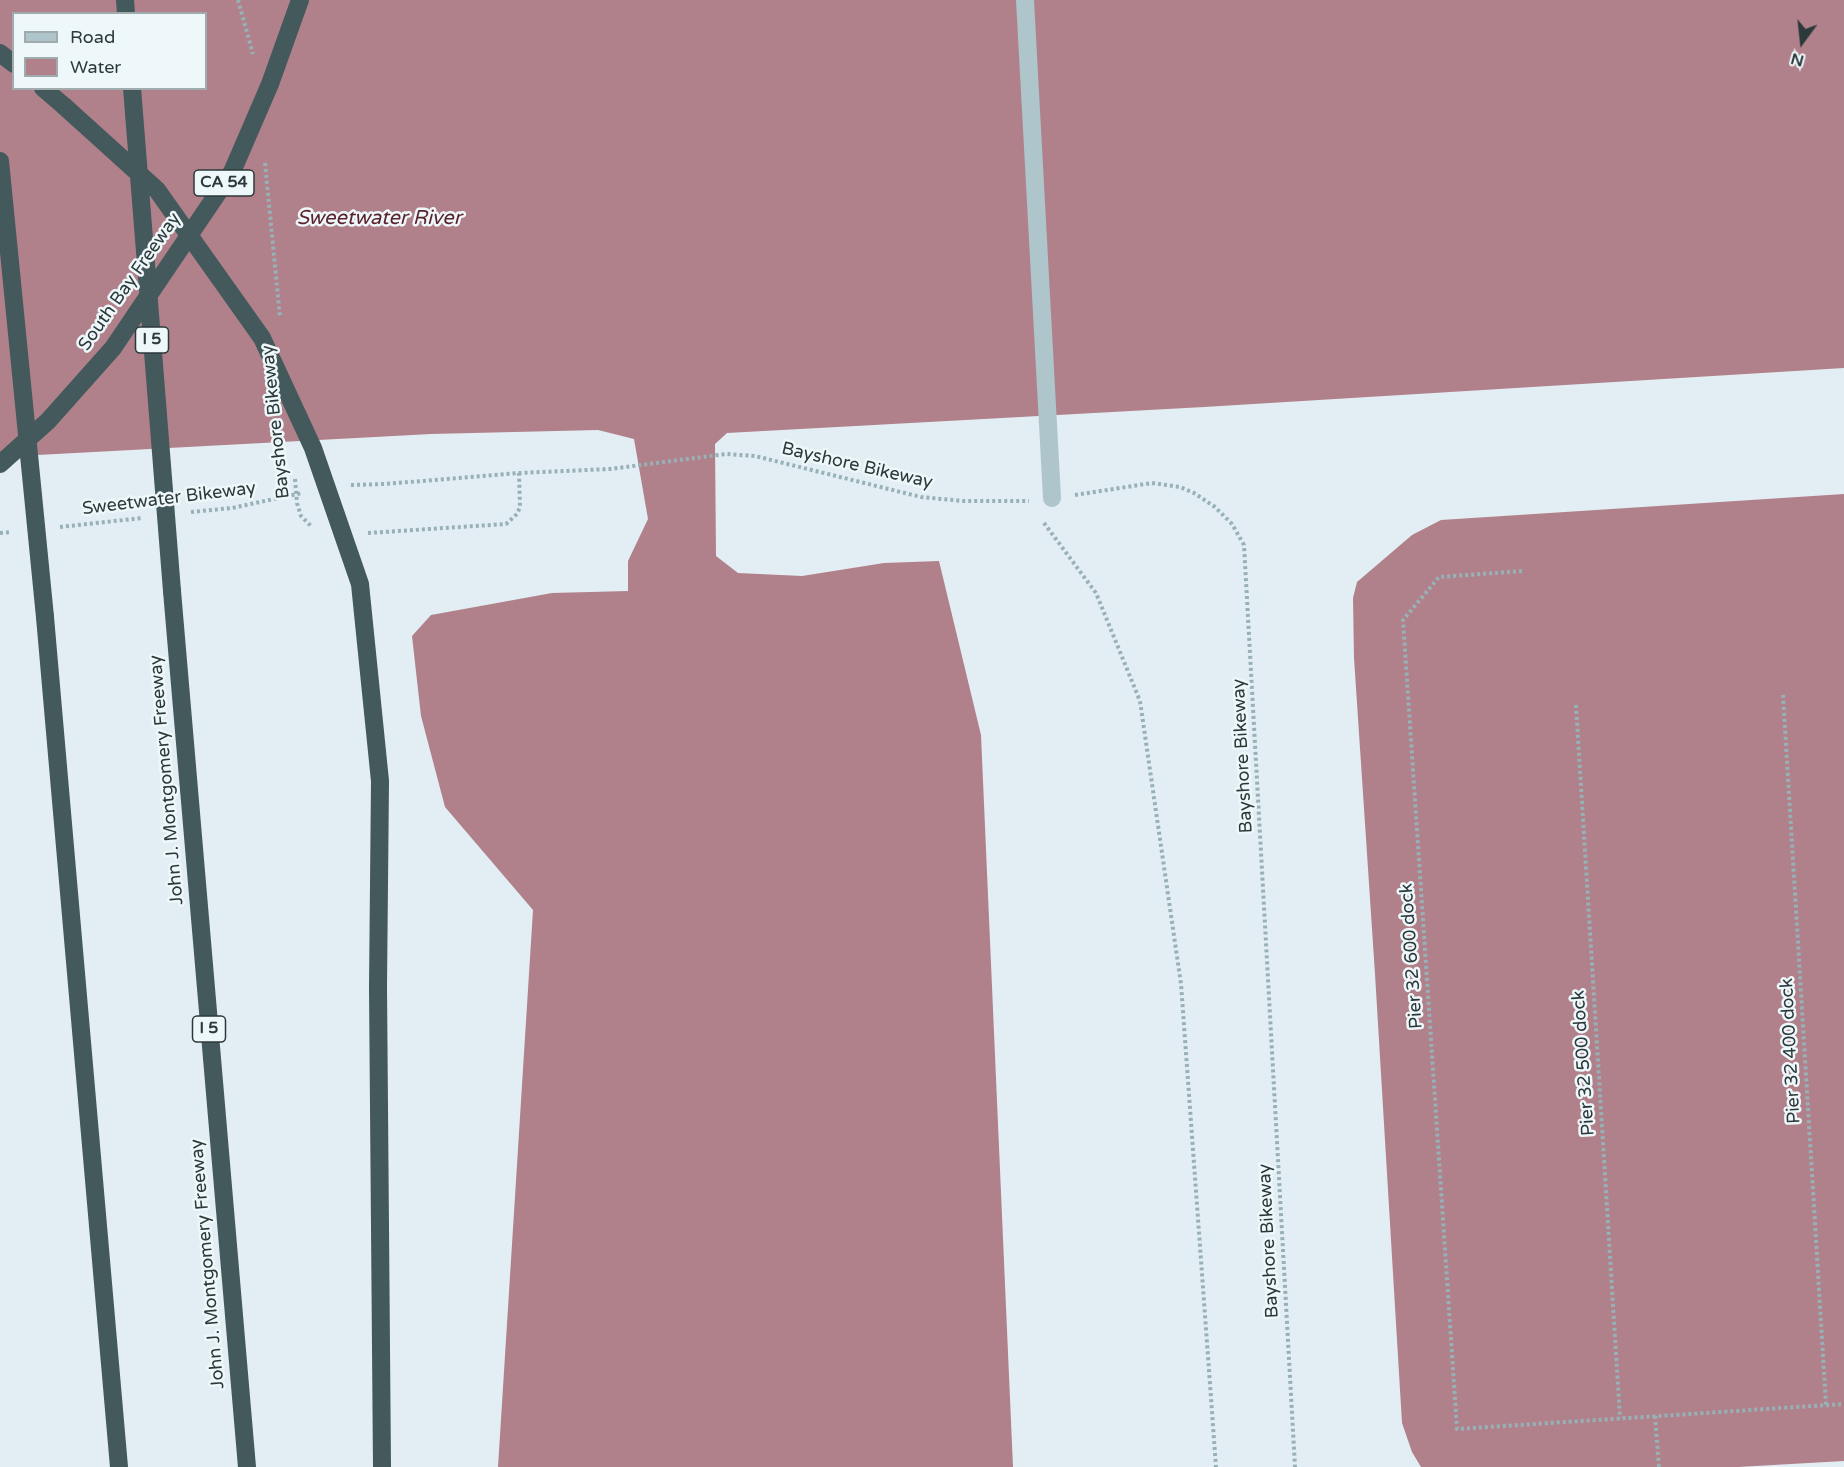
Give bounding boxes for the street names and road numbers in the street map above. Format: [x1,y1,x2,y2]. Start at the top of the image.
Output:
road number: CA 54 [194,170,254,196]
street label: South Bay Freeway [74,209,186,355]
road number: I 5 [136,327,168,353]
street label: Bayshore Bikeway [257,344,295,500]
street label: Bayshore Bikeway [779,438,935,494]
street label: Sweetwater Bikeway [81,478,257,520]
street label: John J. Montgomery Freeway [145,654,189,906]
street label: Bayshore Bikeway [1228,678,1258,834]
street label: Pier 32 600 dock [1396,883,1428,1029]
street label: Pier 32 400 dock [1776,978,1806,1124]
street label: Pier 32 500 dock [1568,990,1600,1136]
road number: I 5 [192,1016,226,1042]
street label: John J. Montgomery Freeway [186,1138,230,1390]
street label: Bayshore Bikeway [1254,1163,1284,1319]

